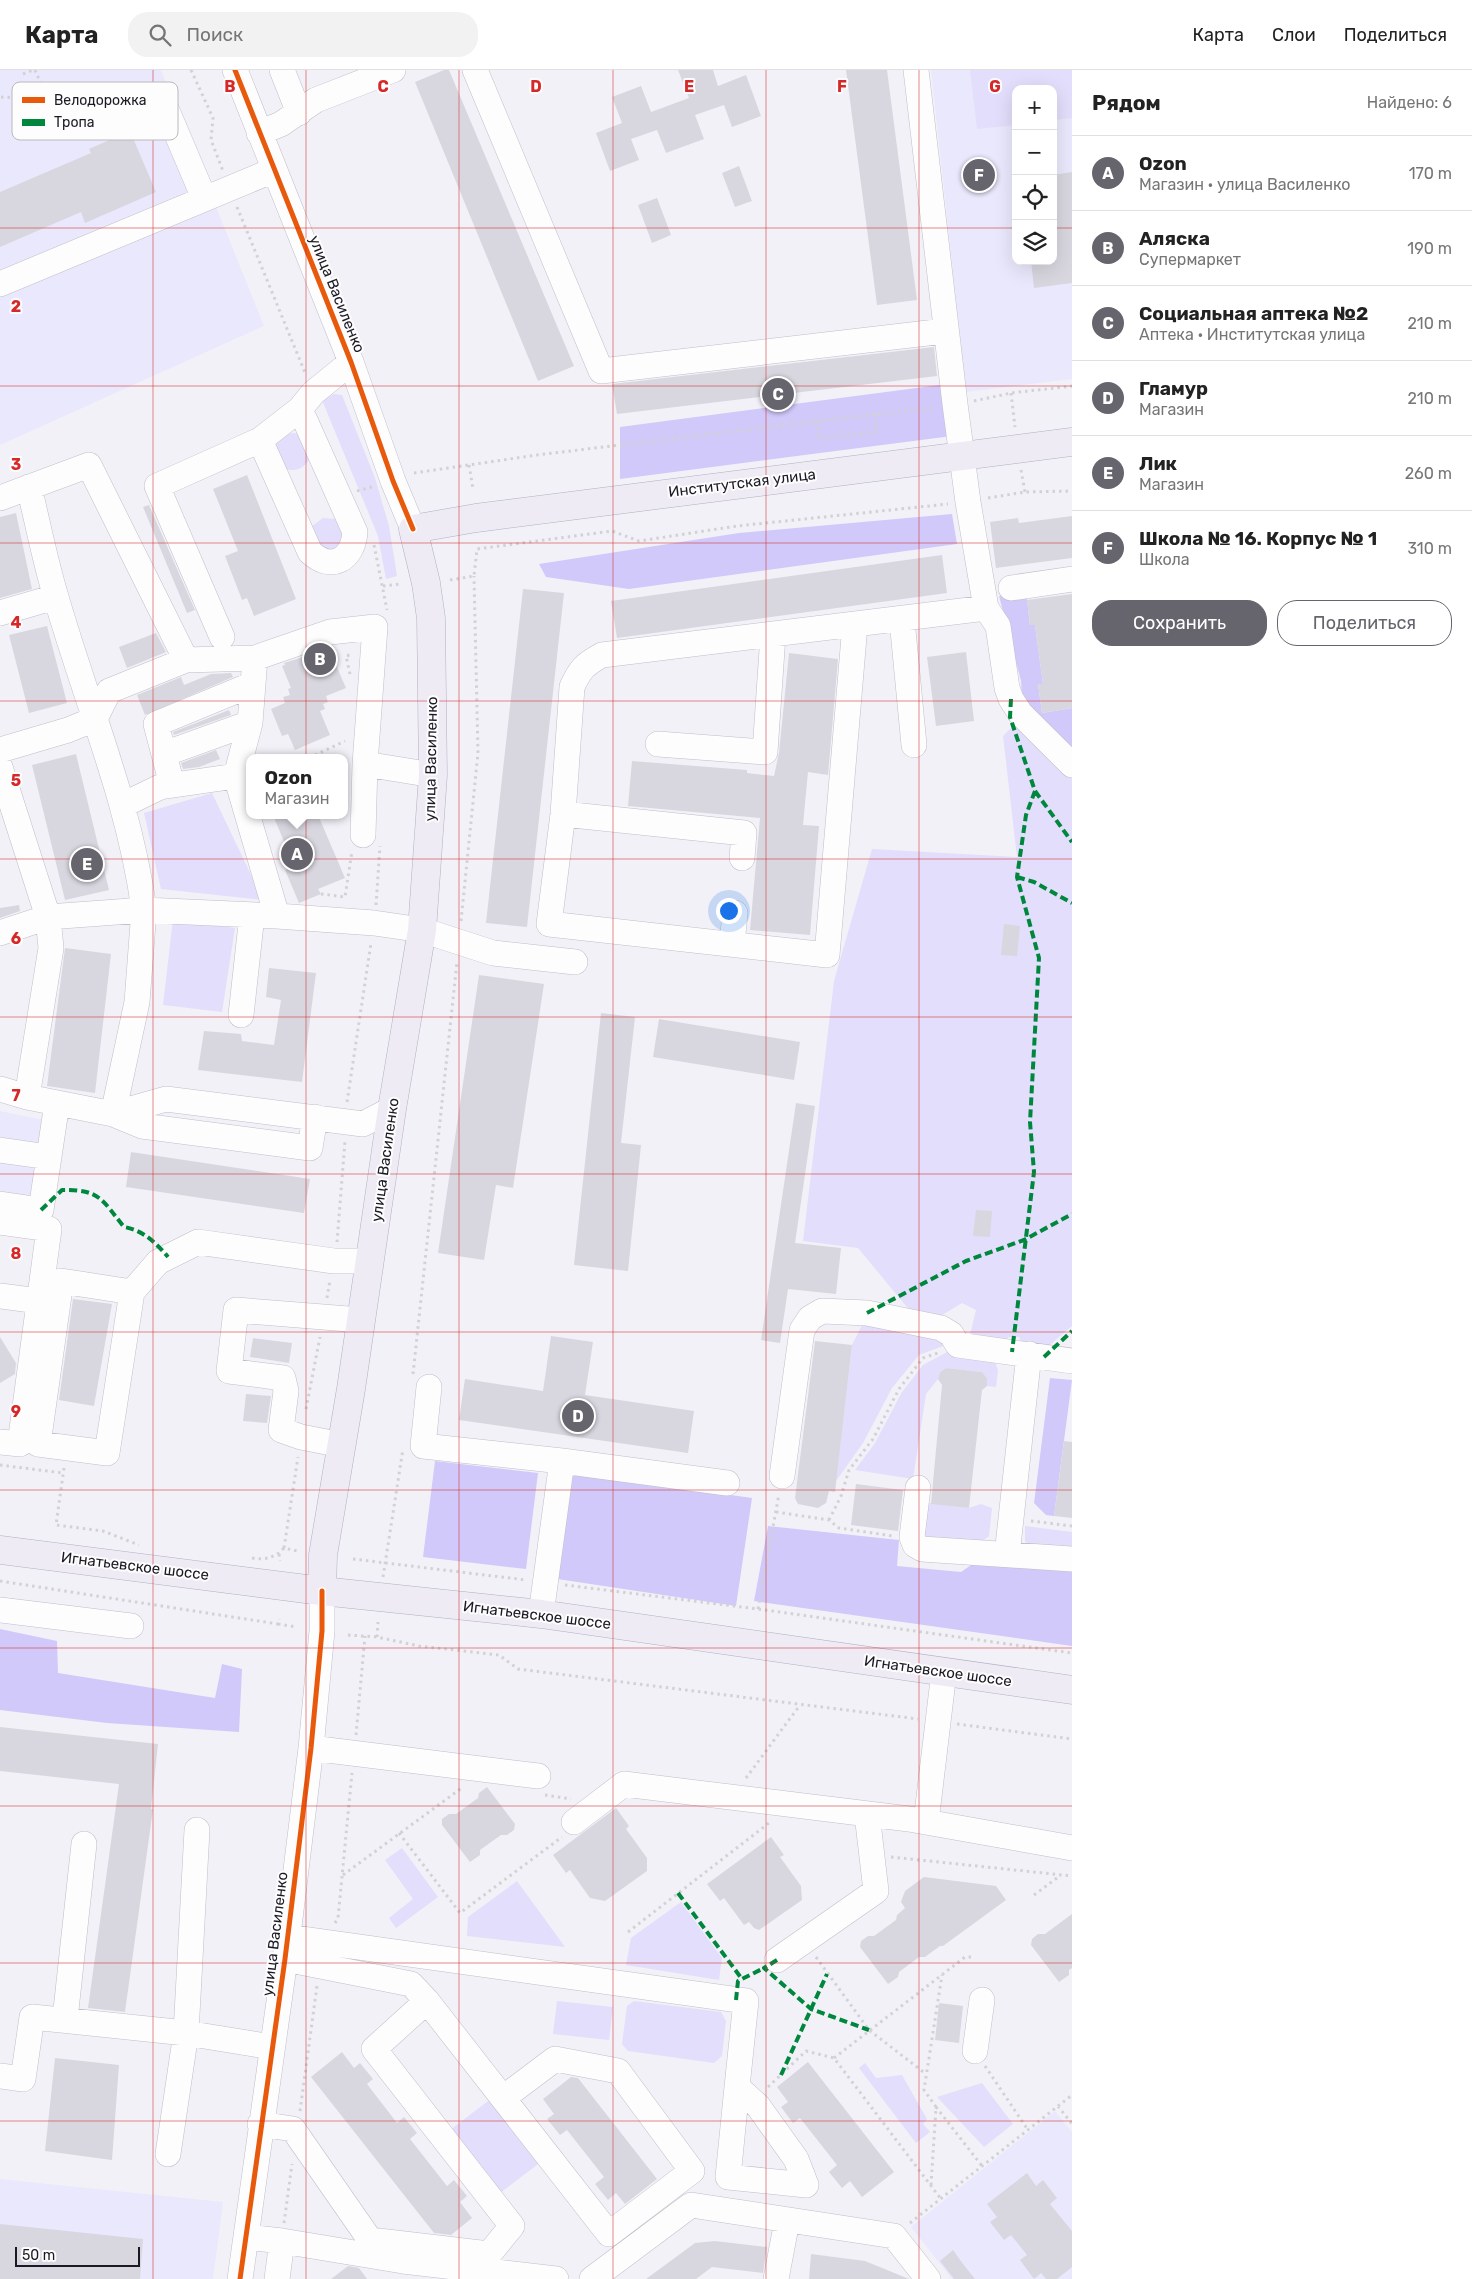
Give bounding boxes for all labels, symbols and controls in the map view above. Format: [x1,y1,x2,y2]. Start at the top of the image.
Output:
search box [128,12,478,57]
text: Карта [25,21,98,49]
icon: search [146,21,174,49]
text: Поиск [186,23,243,46]
text: Карта [1193,24,1244,46]
text: Слои [1272,24,1316,46]
text: Поделиться [1344,24,1447,46]
text: B [224,77,236,96]
text: C [377,77,389,96]
text: D [530,77,542,96]
text: E [684,77,694,96]
text: F [837,77,847,96]
text: G [989,77,1001,96]
legend [12,82,178,140]
map controls [1012,85,1057,265]
button: + [1012,85,1057,130]
text: Рядом [1092,90,1161,115]
text: Велодорожка [54,92,147,109]
text: Найдено: 6 [1367,93,1452,112]
text: Тропа [54,114,95,131]
button: − [1012,130,1057,175]
text: Ozon [1139,152,1187,175]
pin: F [963,156,995,194]
text: A [1102,164,1114,183]
text: 170 m [1409,164,1452,183]
button: locate [1012,175,1057,220]
text: Магазин · улица Василенко [1139,175,1350,194]
button: layers [1012,220,1057,265]
text: Аляска [1139,227,1210,250]
street label: улица Василенко [305,233,369,355]
text: B [1102,239,1114,258]
text: 190 m [1407,239,1452,258]
text: Супермаркет [1139,250,1241,269]
text: 2 [11,297,21,316]
text: Социальная аптека №2 [1139,302,1368,325]
text: C [1102,314,1114,333]
text: 210 m [1407,314,1452,333]
text: Аптека · Институтская улица [1139,325,1365,344]
pin: C [762,375,794,413]
text: Гламур [1139,377,1208,400]
text: D [1102,389,1114,408]
text: 210 m [1407,389,1452,408]
text: Магазин [1139,400,1204,419]
text: Лик [1139,452,1177,475]
text: 3 [11,455,21,474]
text: E [1103,464,1113,483]
text: 260 m [1405,464,1452,483]
street label: Институтская улица [667,465,817,501]
text: Магазин [1139,475,1204,494]
text: Школа № 16. Корпус № 1 [1139,527,1377,550]
text: F [1103,539,1113,558]
text: 310 m [1408,539,1452,558]
text: Школа [1139,550,1190,569]
button: Сохранить [1092,600,1267,646]
button: Поделиться [1277,600,1452,646]
text: 4 [11,613,22,632]
pin: B [304,640,336,678]
street label: улица Василенко [421,696,441,822]
popup [246,754,348,819]
text: Ozon [265,766,312,789]
text: 5 [11,771,21,790]
text: Магазин [265,789,329,808]
pin: A [281,835,313,873]
pin: E [71,845,103,883]
your location [716,898,742,924]
text: 6 [11,929,21,948]
text: 7 [11,1086,21,1105]
street label: улица Василенко [367,1097,403,1223]
text: 8 [11,1244,22,1263]
pin: D [562,1397,594,1435]
text: 9 [11,1402,21,1421]
street label: Игнатьевское шоссе [60,1548,210,1584]
street label: Игнатьевское шоссе [462,1597,612,1633]
street label: Игнатьевское шоссе [863,1652,1013,1690]
street label: улица Василенко [258,1871,292,1997]
scale bar [15,2244,140,2267]
text: 50 m [22,2247,55,2264]

